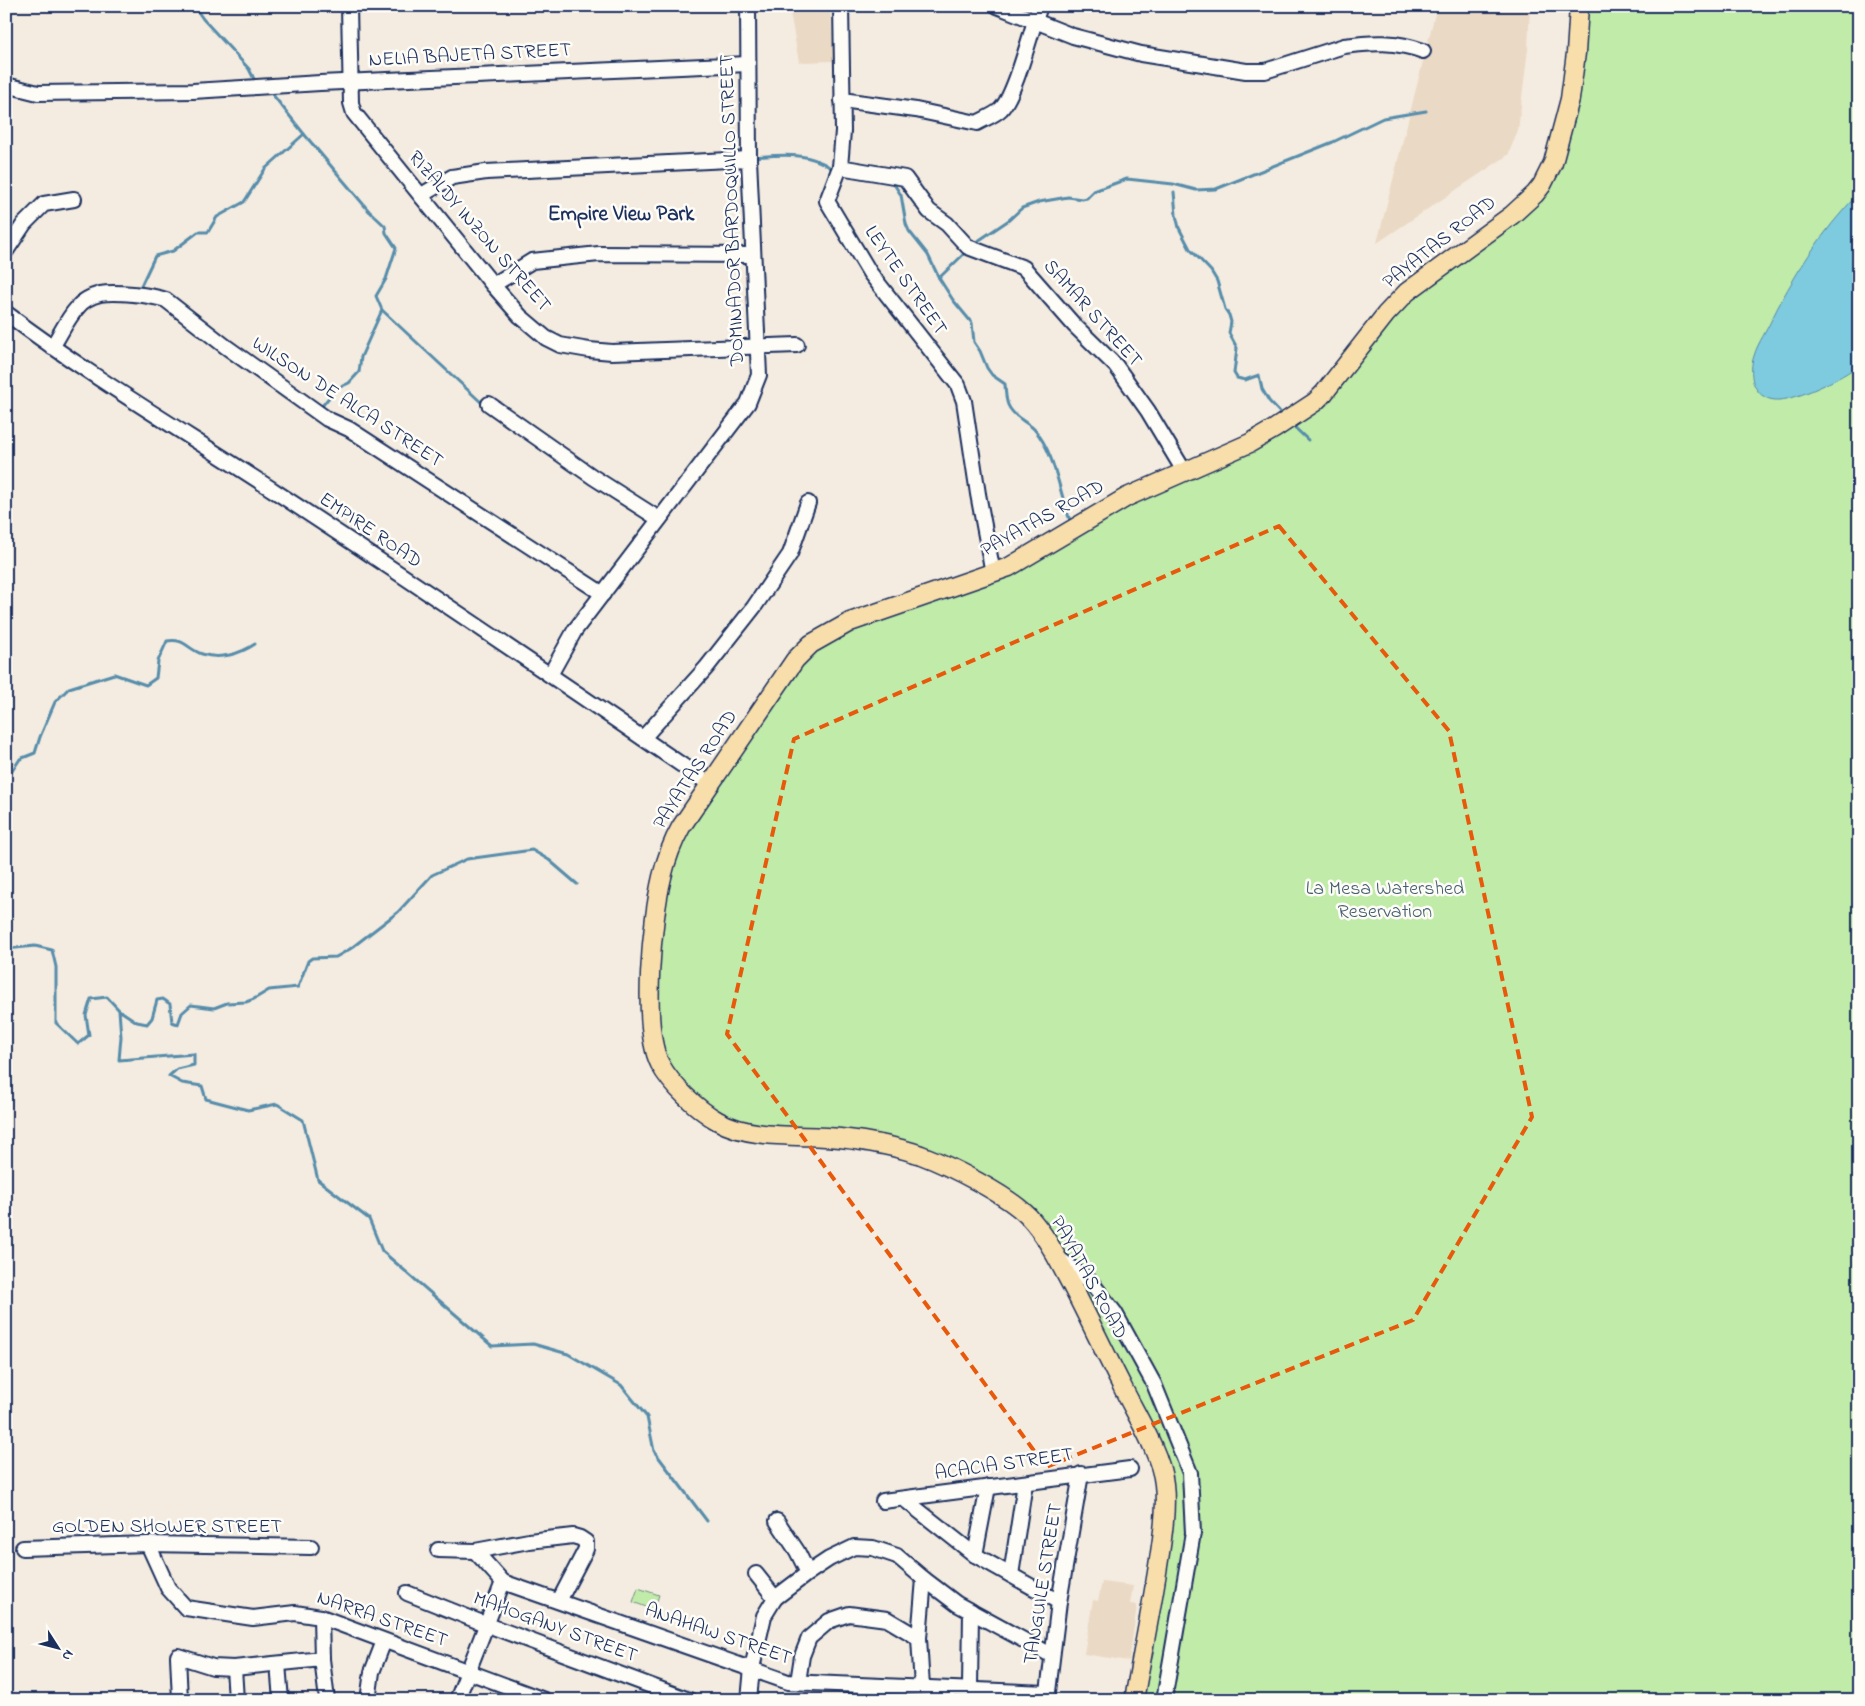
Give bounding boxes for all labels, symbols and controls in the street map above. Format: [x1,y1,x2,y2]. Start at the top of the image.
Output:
street label: NELIA BAJETA STREET [368,36,572,76]
street label: DOMINADOR BARDOQUILLO STREET [713,54,753,367]
street label: RIZALDY INZON STREET [401,145,557,319]
street label: PAYATAS ROAD [1377,189,1503,297]
district label: Empire View Park [548,200,695,230]
street label: LEYTE STREET [856,220,954,342]
street label: SAMAR STREET [1035,253,1149,375]
street label: WILSON DE ALCA STREET [246,330,448,476]
street label: PAYATAS ROAD [976,473,1110,565]
street label: EMPIRE ROAD [313,486,427,576]
street label: PAYATAS ROAD [646,705,746,835]
park label: La Mesa Watershed Reservation [1306,875,1464,927]
street label: PAYATAS ROAD [1042,1211,1134,1345]
street label: ACACIA STREET [933,1441,1075,1489]
street label: TANGUILE STREET [1017,1501,1071,1667]
street label: GOLDEN SHOWER STREET [52,1513,282,1542]
street label: NARRA STREET [313,1584,451,1656]
street label: MAHOGANY STREET [469,1585,641,1671]
street label: ANAHAW STREET [641,1596,795,1674]
north arrow [32,1624,82,1674]
text: N [56,1645,79,1665]

